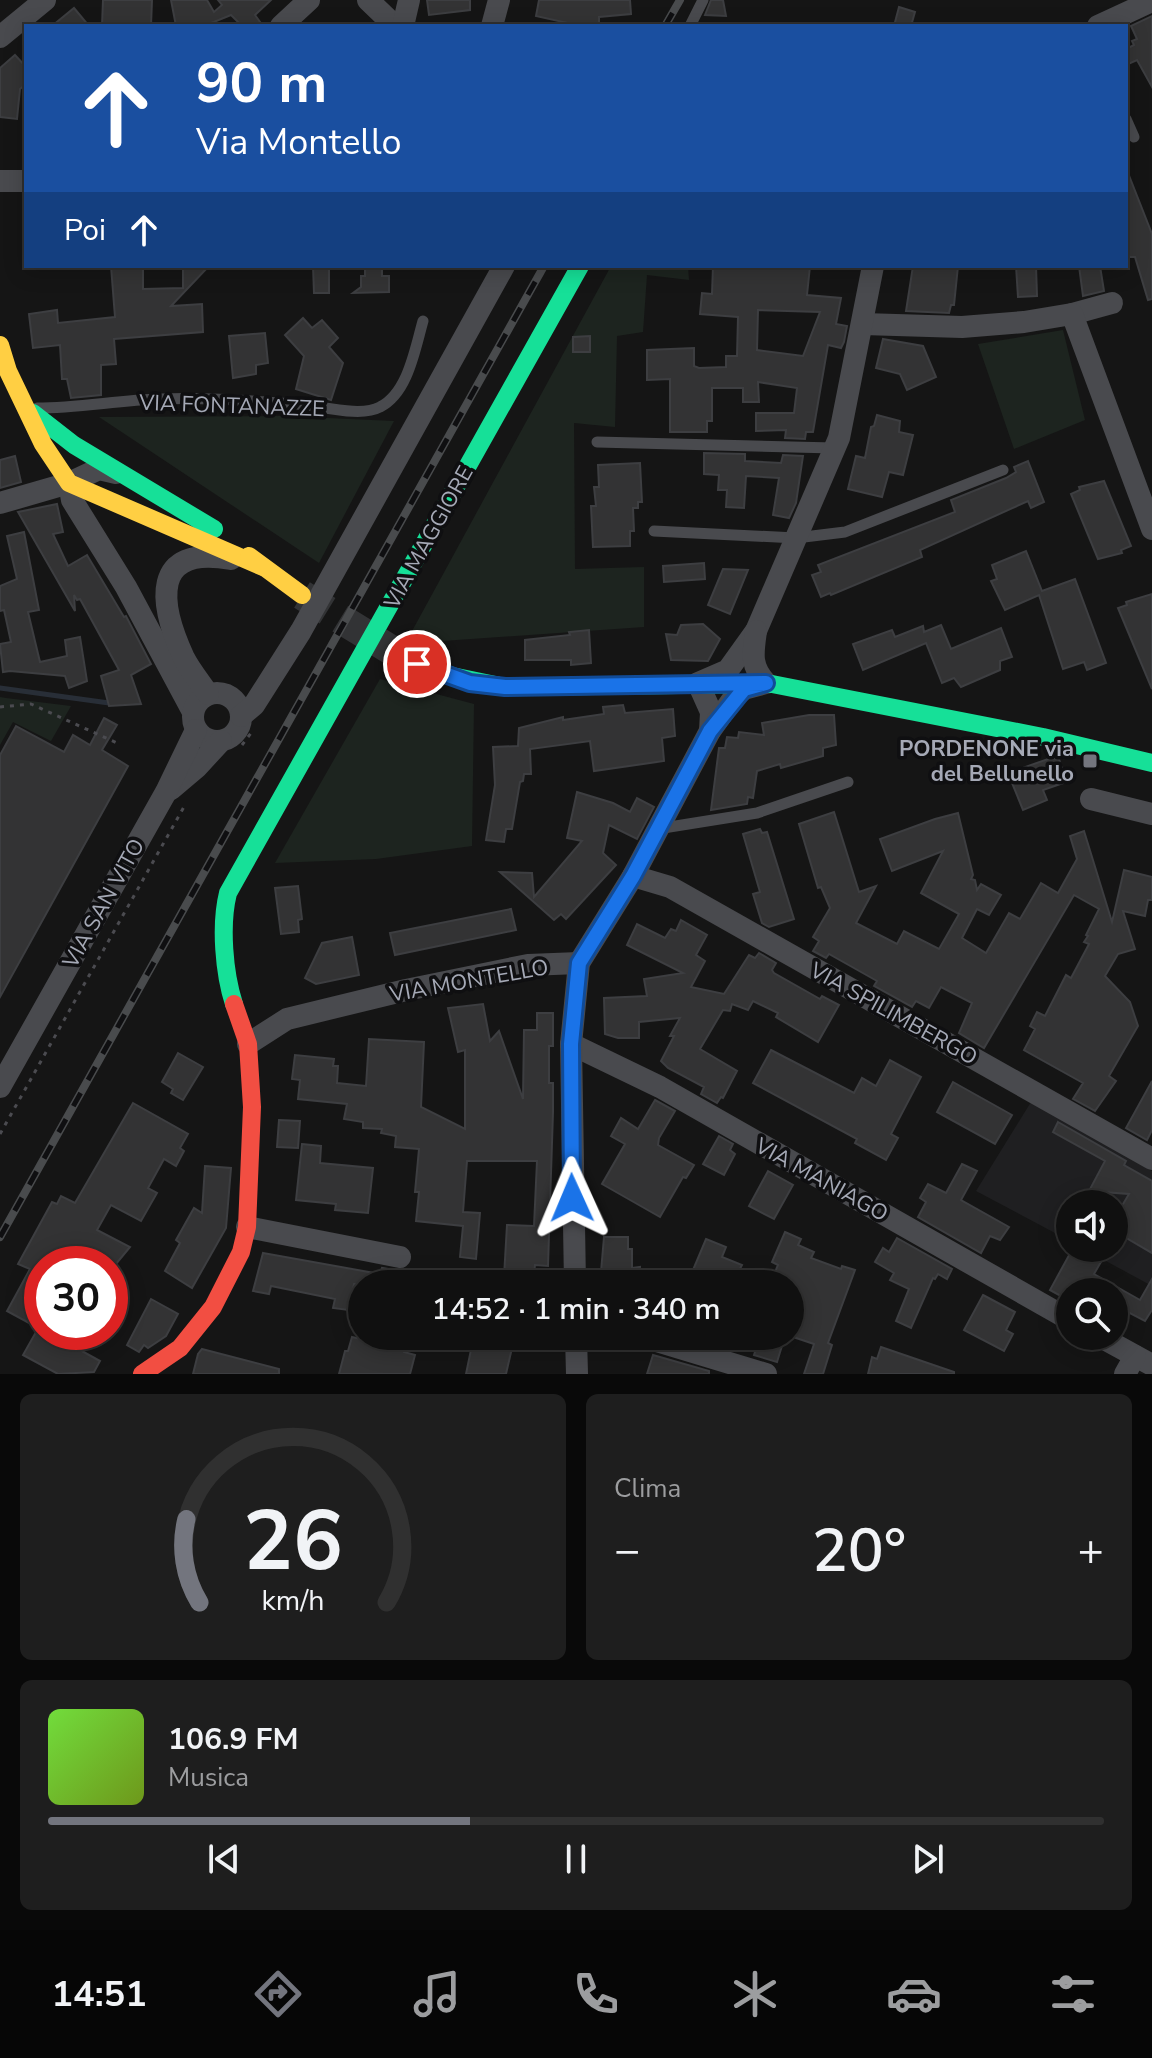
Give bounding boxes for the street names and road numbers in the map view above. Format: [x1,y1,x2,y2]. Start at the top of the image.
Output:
street label: VIA FONTANAZZE [138,388,325,424]
street label: VIA MAGGIORE [377,461,481,615]
street label: VIA SAN VITO [55,833,152,975]
street label: VIA MONTELLO [387,952,551,1010]
street label: VIA SPILIMBERGO [804,955,983,1072]
street label: VIA MANIAGO [749,1130,893,1229]

